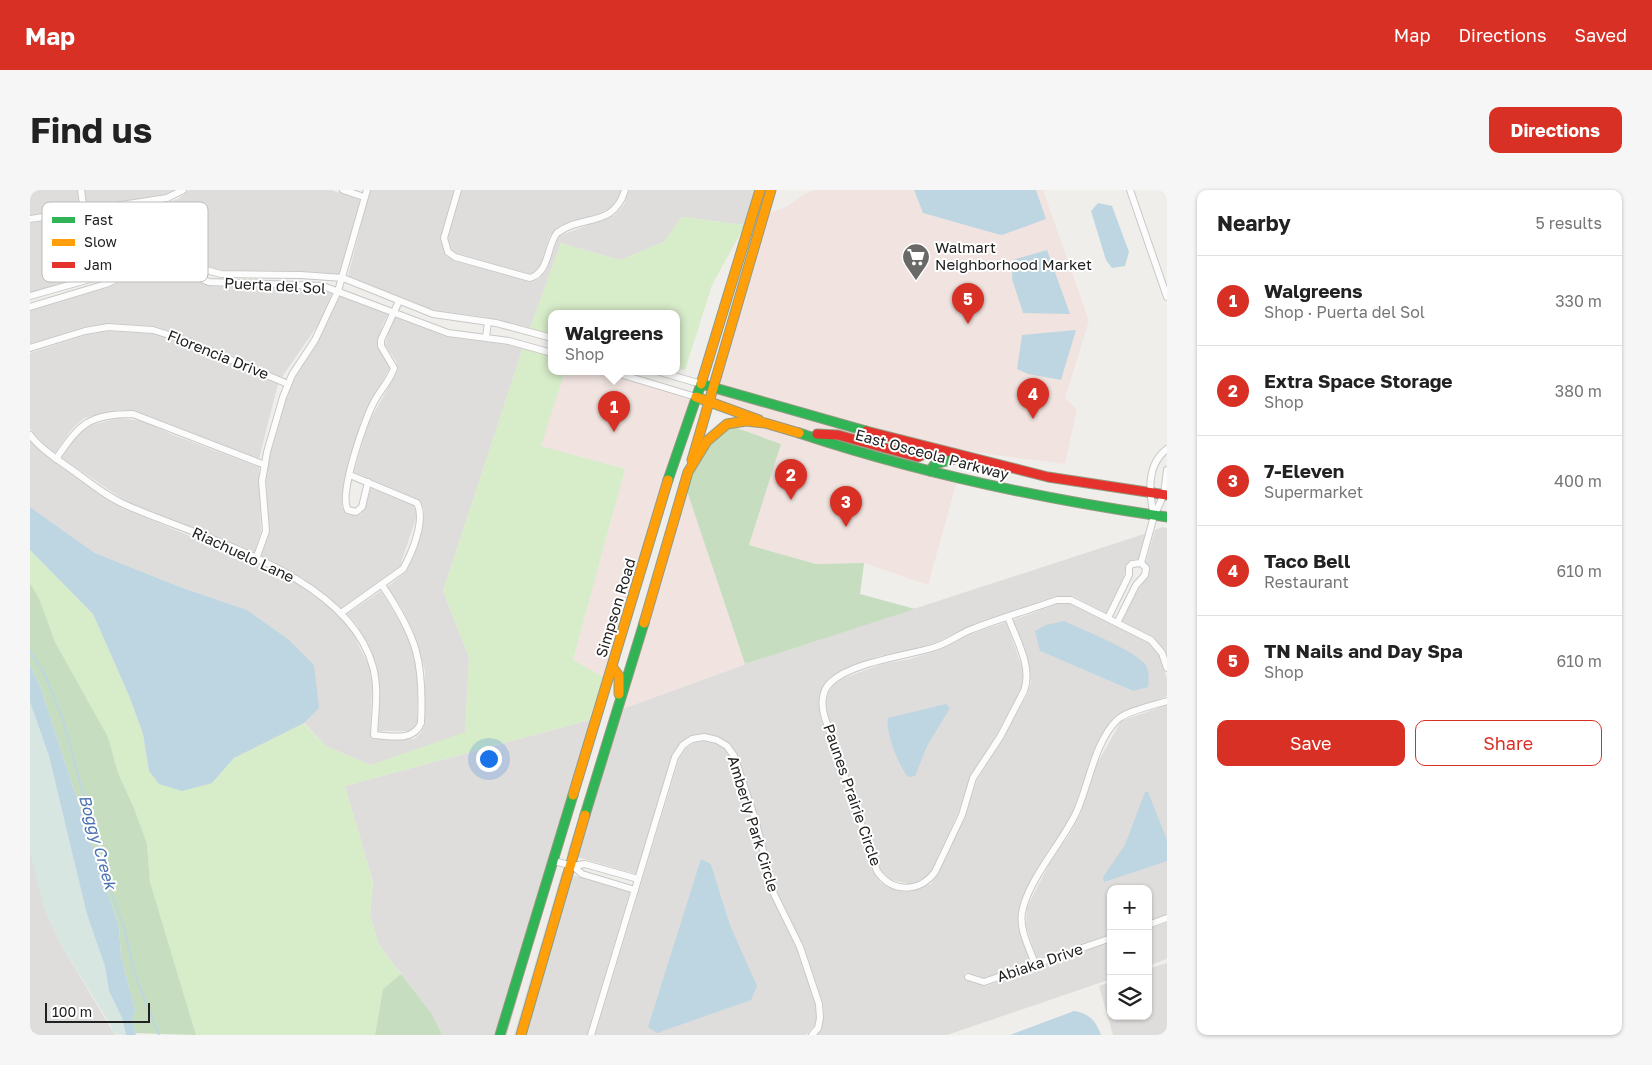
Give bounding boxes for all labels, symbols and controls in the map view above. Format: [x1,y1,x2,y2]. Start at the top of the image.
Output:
text: Map [25,21,75,50]
text: Map [1394,24,1430,46]
text: Directions [1458,24,1546,46]
text: Saved [1574,24,1627,46]
button: Directions [1489,107,1622,153]
text: Find us [30,109,152,151]
legend [42,202,208,282]
text: Nearby [1217,210,1291,236]
text: Fast [84,211,113,228]
text: 5 results [1536,213,1602,233]
text: Slow [84,233,117,250]
place label: Walmart Neighborhood Market [935,238,1092,273]
supermarket icon: Walmart Neighborhood Market [901,242,931,281]
text: Jam [84,256,112,273]
street label: Puerta del Sol [224,273,327,297]
text: Walgreens [1264,279,1363,302]
pin: 5 [952,283,984,324]
text: 1 [1229,291,1237,311]
text: 330 m [1555,291,1602,311]
text: Shop · Puerta del Sol [1264,302,1425,322]
popup [548,310,680,375]
text: Walgreens [565,321,663,344]
street label: Florencia Drive [165,326,272,383]
text: Shop [565,344,604,364]
text: Extra Space Storage [1264,369,1453,392]
pin: 4 [1017,378,1049,419]
text: 2 [1228,381,1238,401]
text: 380 m [1555,381,1602,401]
pin: 1 [598,391,630,432]
text: Shop [1264,392,1304,412]
street label: East Osceola Parkway [854,425,1012,483]
pin: 2 [775,459,807,500]
text: 7-Eleven [1264,459,1344,482]
text: 3 [1228,471,1238,491]
text: 400 m [1554,471,1602,491]
text: Supermarket [1264,482,1363,502]
pin: 3 [830,486,862,527]
street label: Riachuelo Lane [190,523,298,586]
text: Taco Bell [1264,549,1350,572]
street label: Simpson Road [591,556,639,659]
text: 4 [1228,561,1238,581]
text: 610 m [1556,561,1602,581]
text: Restaurant [1264,572,1349,592]
text: TN Nails and Day Spa [1264,639,1463,662]
text: 5 [1228,651,1238,671]
text: 610 m [1556,651,1602,671]
text: Shop [1264,662,1304,682]
button: Save [1217,720,1405,766]
button: Share [1415,720,1602,766]
street label: Paunes Prairie Circle [820,721,886,868]
your location [476,746,502,772]
street label: Amberly Park Circle [725,753,783,894]
water label: Boggy Creek [75,792,122,894]
map controls [1107,885,1152,1020]
button: + [1107,885,1152,930]
button: − [1107,930,1152,975]
street label: Abiaka Drive [994,939,1085,985]
button: layers [1107,975,1152,1020]
scale bar [45,1000,150,1023]
text: 100 m [52,1003,92,1020]

